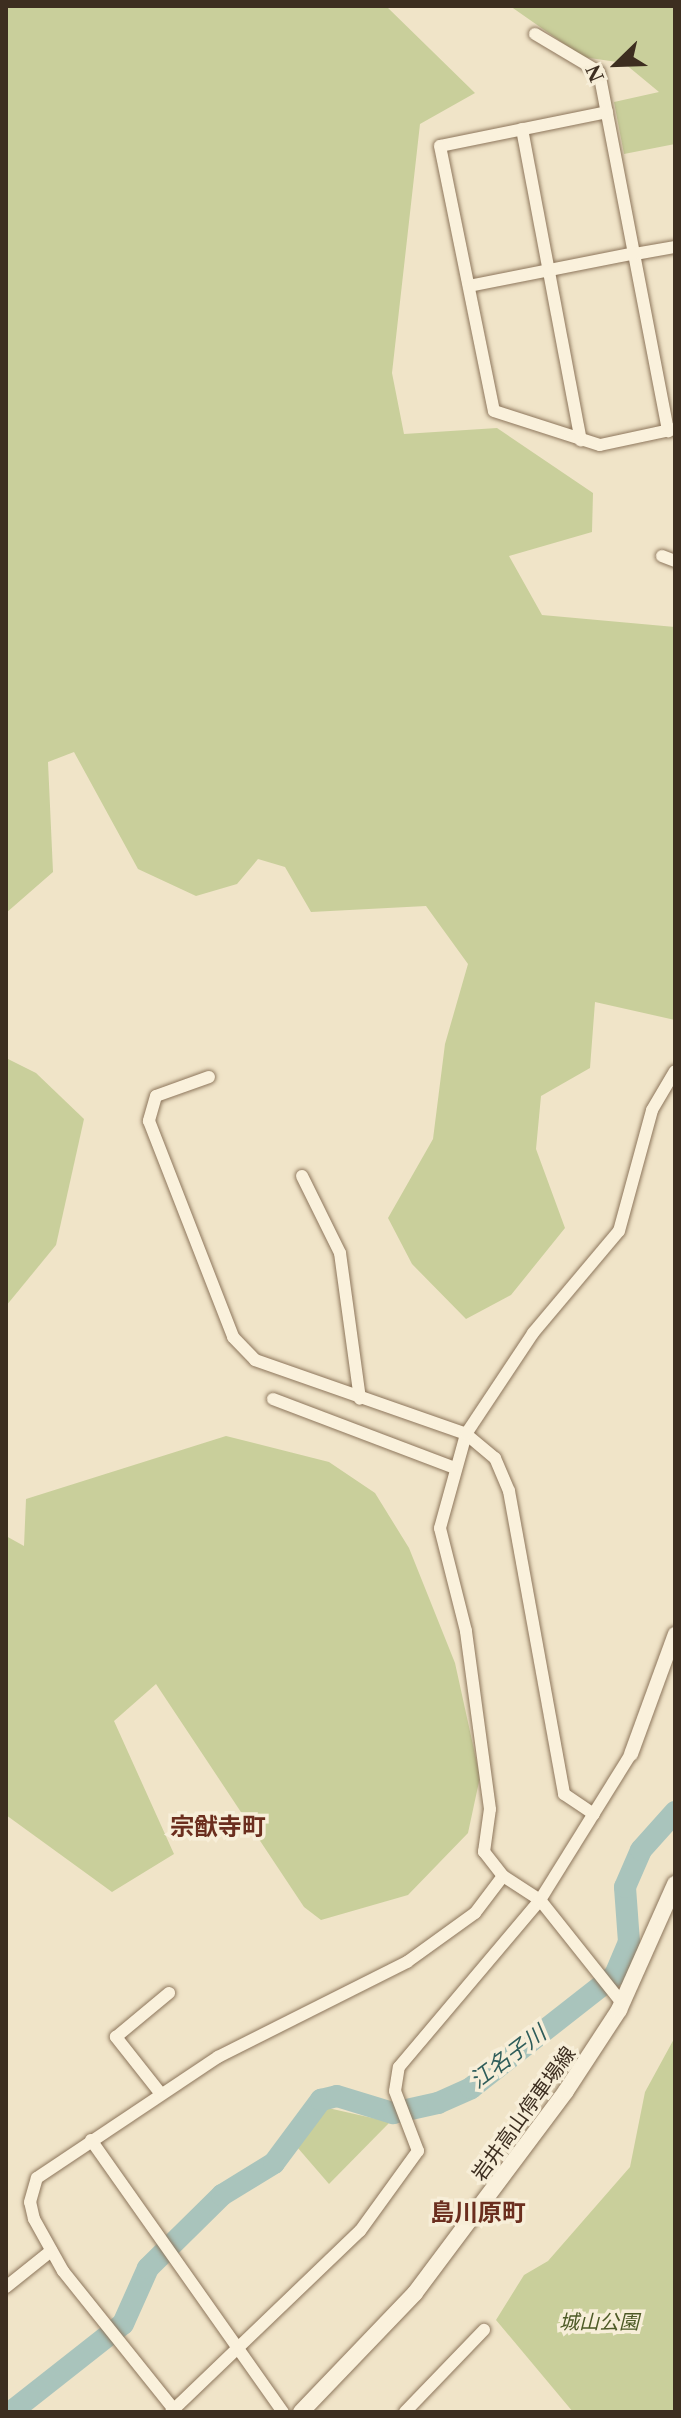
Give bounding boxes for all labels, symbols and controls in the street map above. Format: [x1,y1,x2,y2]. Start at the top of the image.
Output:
north arrow [577,24,657,104]
text: N [580,61,609,86]
district label: 宗猷寺町 [170,1814,266,1842]
water label: 江名子川 [465,2020,551,2094]
street label: 岩井高山停車場線 [467,2042,581,2186]
district label: 島川原町 [430,2200,526,2228]
park label: 城山公園 [559,2310,639,2334]

